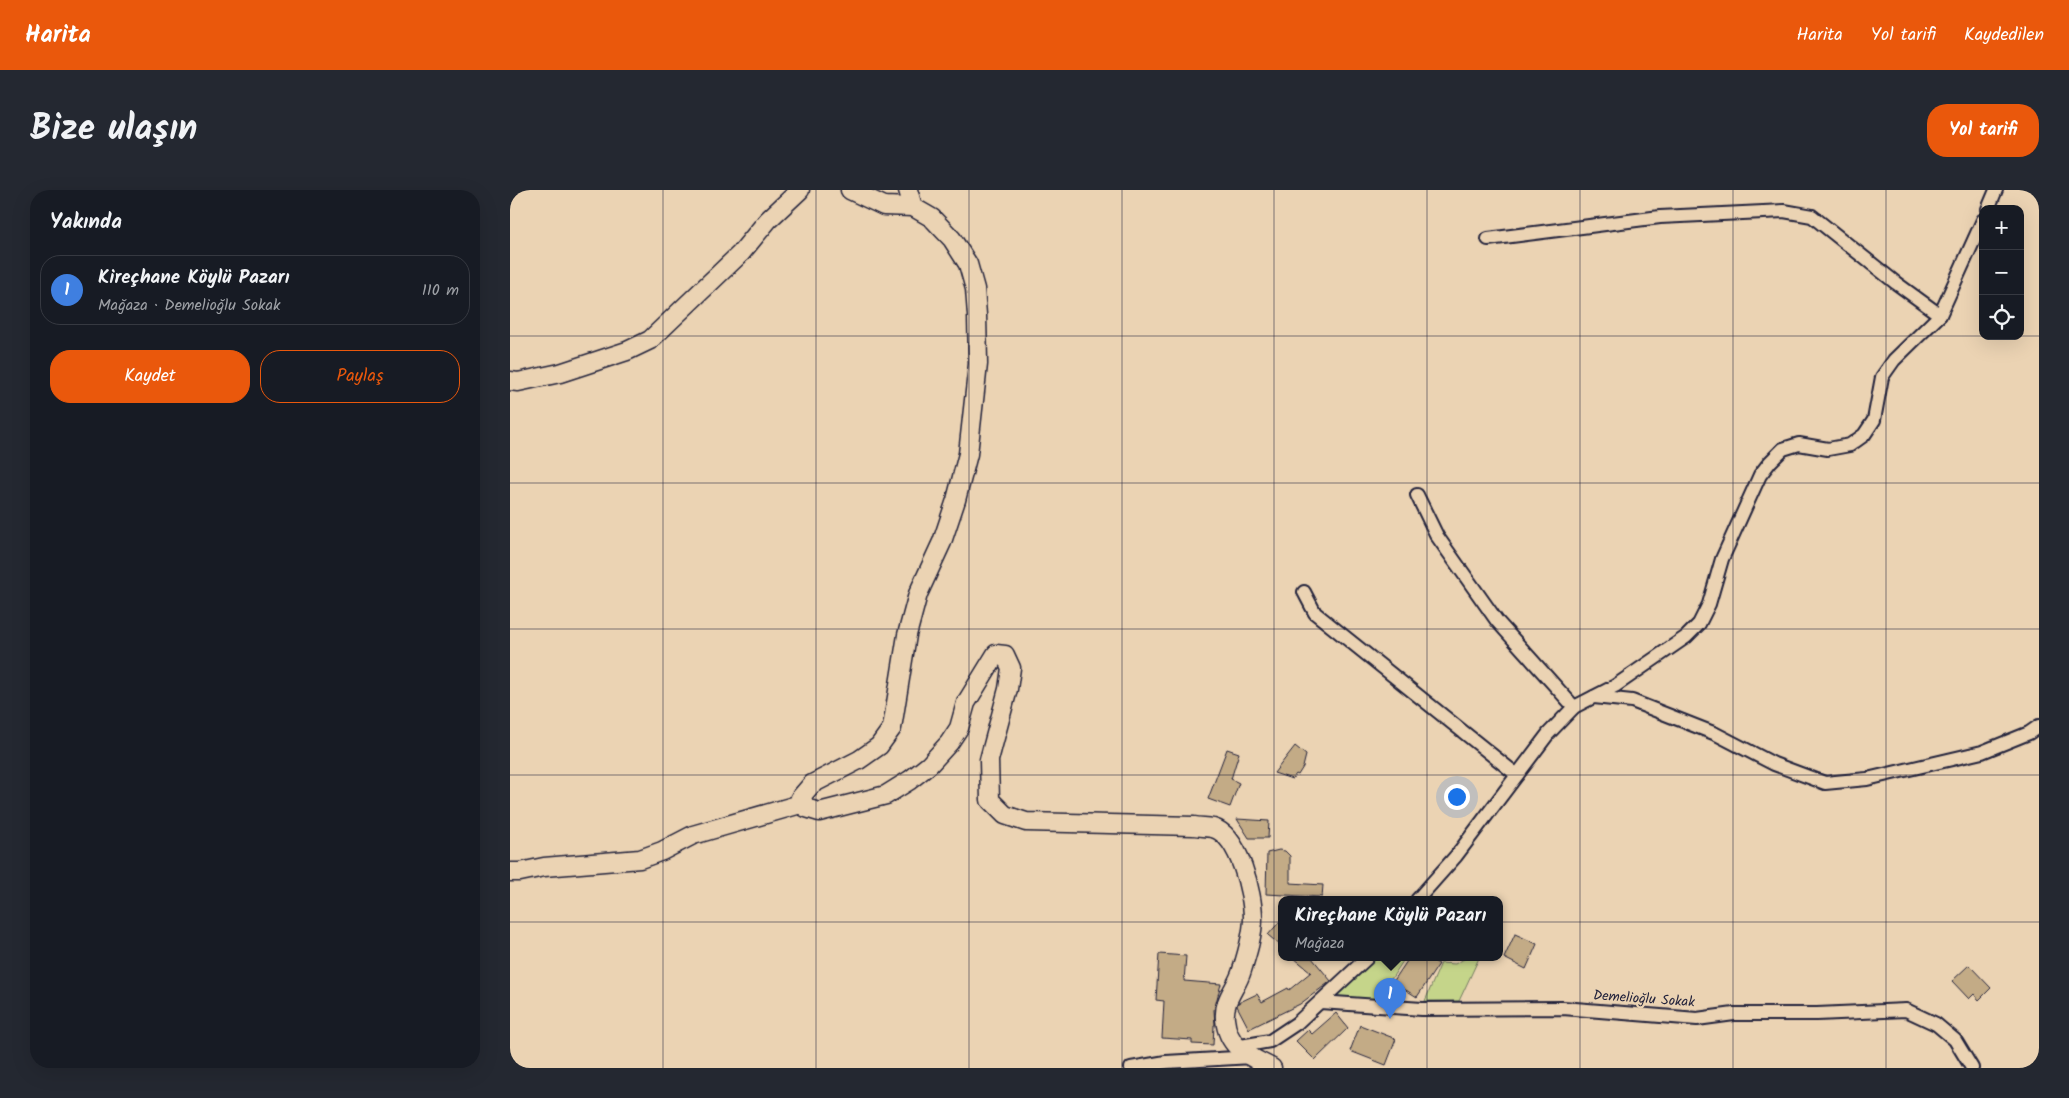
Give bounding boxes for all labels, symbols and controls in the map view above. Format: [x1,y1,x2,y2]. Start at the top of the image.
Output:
text: Harita [25,16,91,55]
text: Harita [1797,21,1843,50]
text: Yol tarifi [1871,21,1936,50]
text: Kaydedilen [1964,21,2044,50]
text: Bize ulaşın [30,102,197,158]
button: Yol tarifi [1927,104,2039,157]
map controls [1979,205,2024,340]
button: + [1979,205,2024,250]
text: Yakında [50,206,122,239]
button: − [1979,250,2024,295]
text: Kireçhane Köylü Pazarı [98,263,290,293]
text: 1 [65,278,69,303]
text: 110 m [422,278,459,303]
text: Mağaza · Demelioğlu Sokak [98,293,281,318]
button: locate [1979,295,2024,340]
button: Kaydet [50,350,250,403]
button: Paylaş [260,350,460,403]
your location [1444,784,1470,810]
popup [1278,896,1503,961]
text: Kireçhane Köylü Pazarı [1295,901,1486,931]
text: Mağaza [1295,931,1344,956]
pin: 1 [1374,978,1406,1019]
street label: Demelioğlu Sokak [1592,984,1696,1014]

